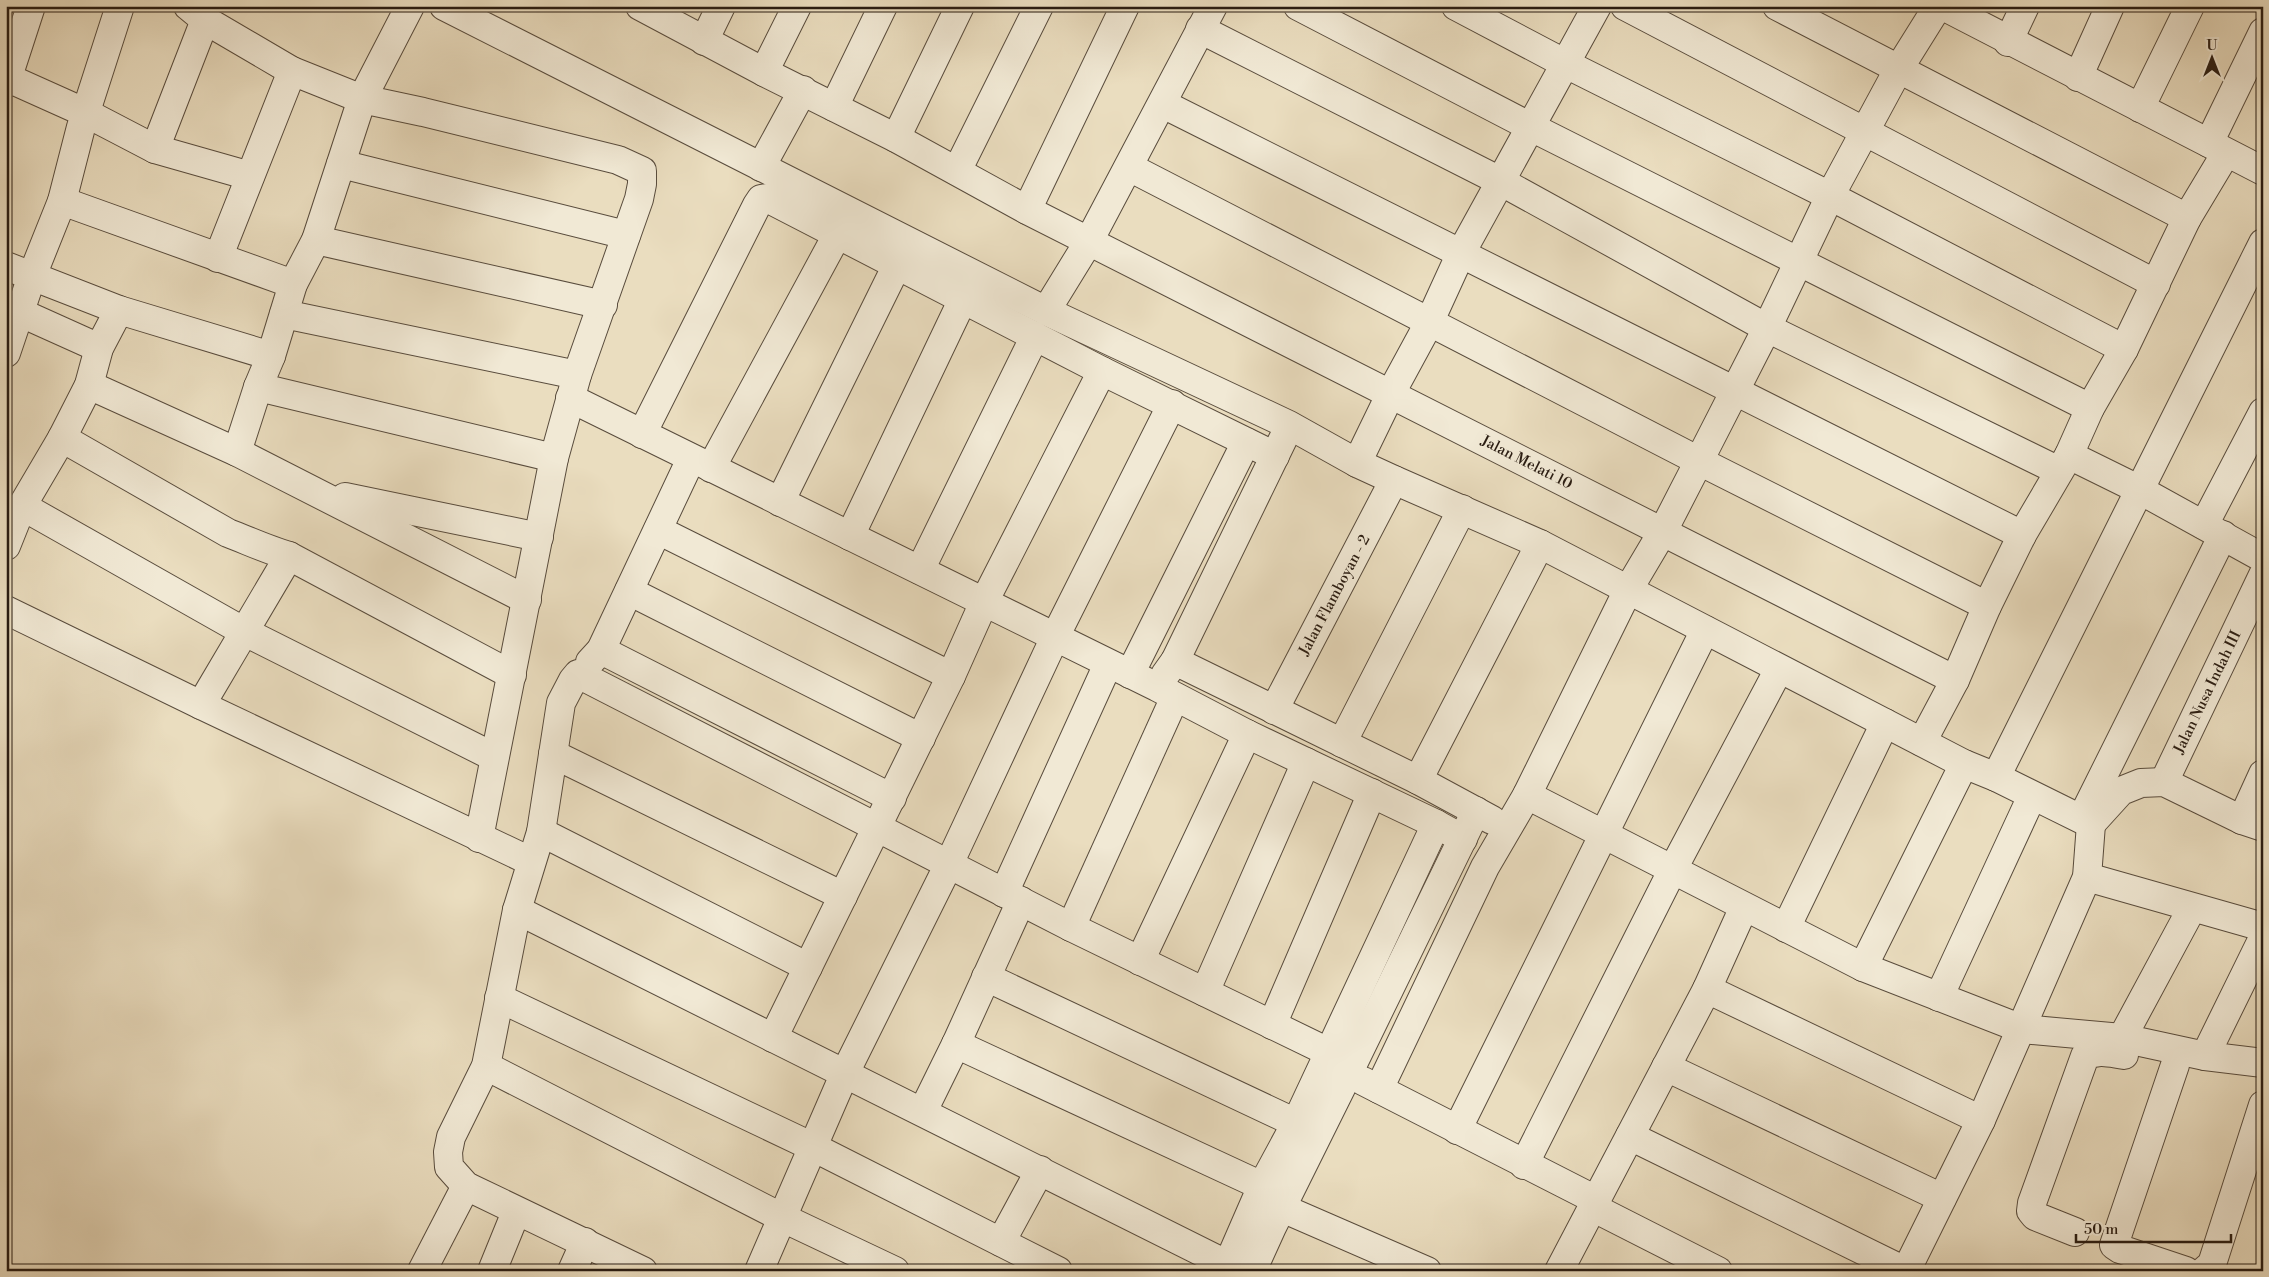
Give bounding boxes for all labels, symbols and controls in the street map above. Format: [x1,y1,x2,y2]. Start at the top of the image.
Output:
north arrow [2186,32,2236,82]
text: U [2207,37,2218,55]
street label: Jalan Melati 10 [1477,431,1576,494]
street label: Jalan Flamboyan - 2 [1294,532,1374,660]
street label: Jalan Nusa Indah III [2169,627,2246,758]
scale bar [2076,1212,2232,1244]
text: 50 m [2084,1220,2118,1239]

